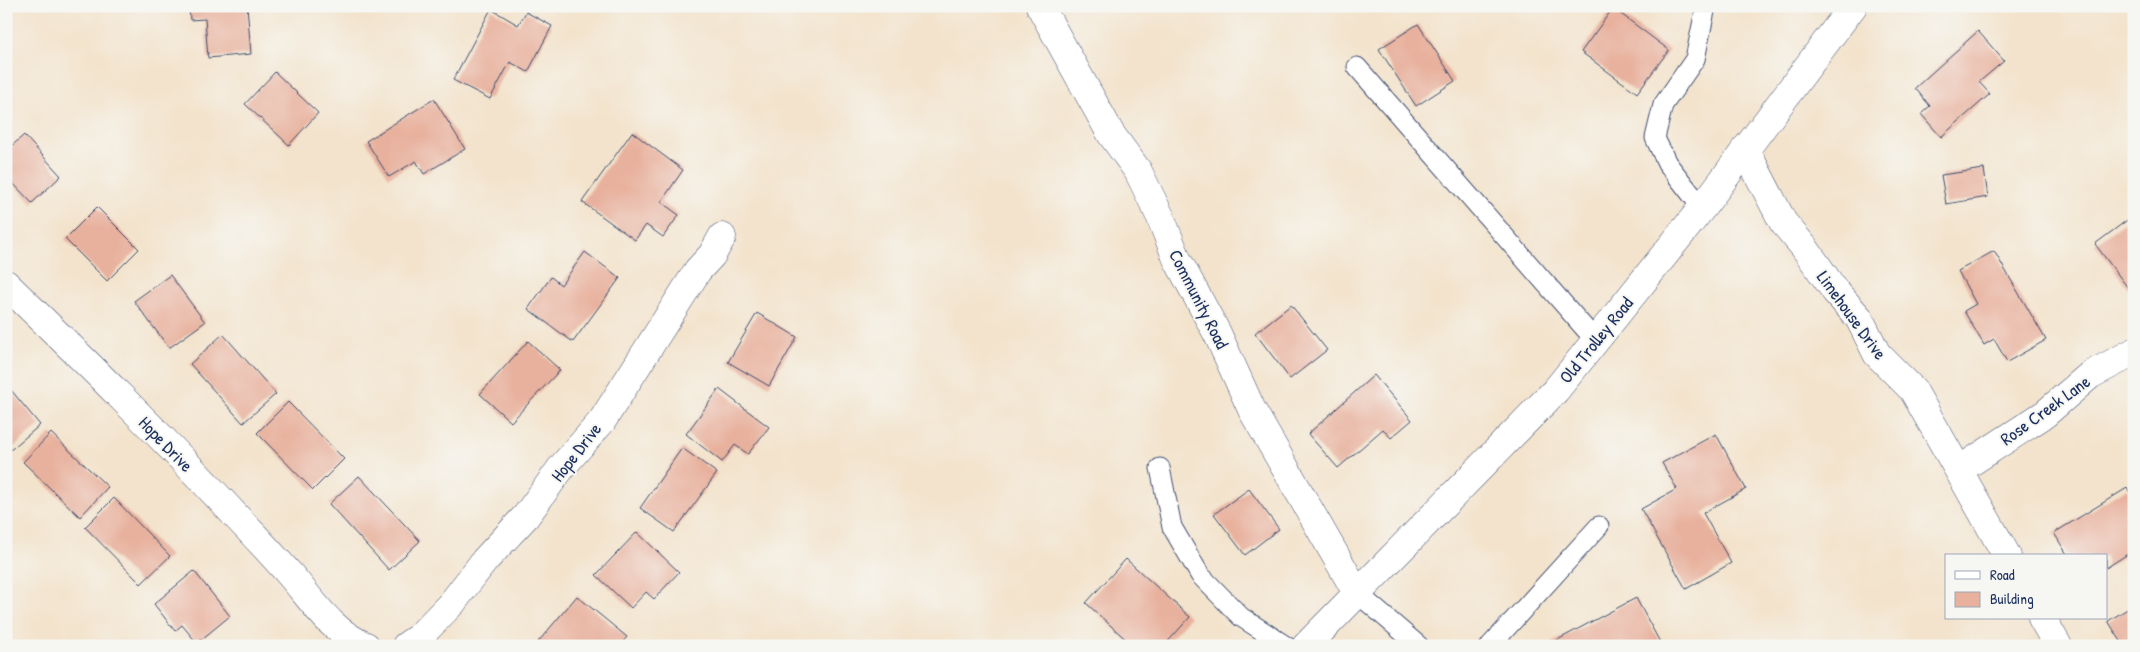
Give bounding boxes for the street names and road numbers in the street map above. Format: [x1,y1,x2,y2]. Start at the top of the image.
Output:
street label: Community Road [1163,245,1235,353]
street label: Limehouse Drive [1811,265,1893,365]
street label: Old Trolley Road [1553,291,1639,389]
street label: Rose Creek Lane [1995,369,2095,451]
street label: Hope Drive [133,411,199,477]
street label: Hope Drive [545,417,607,487]

